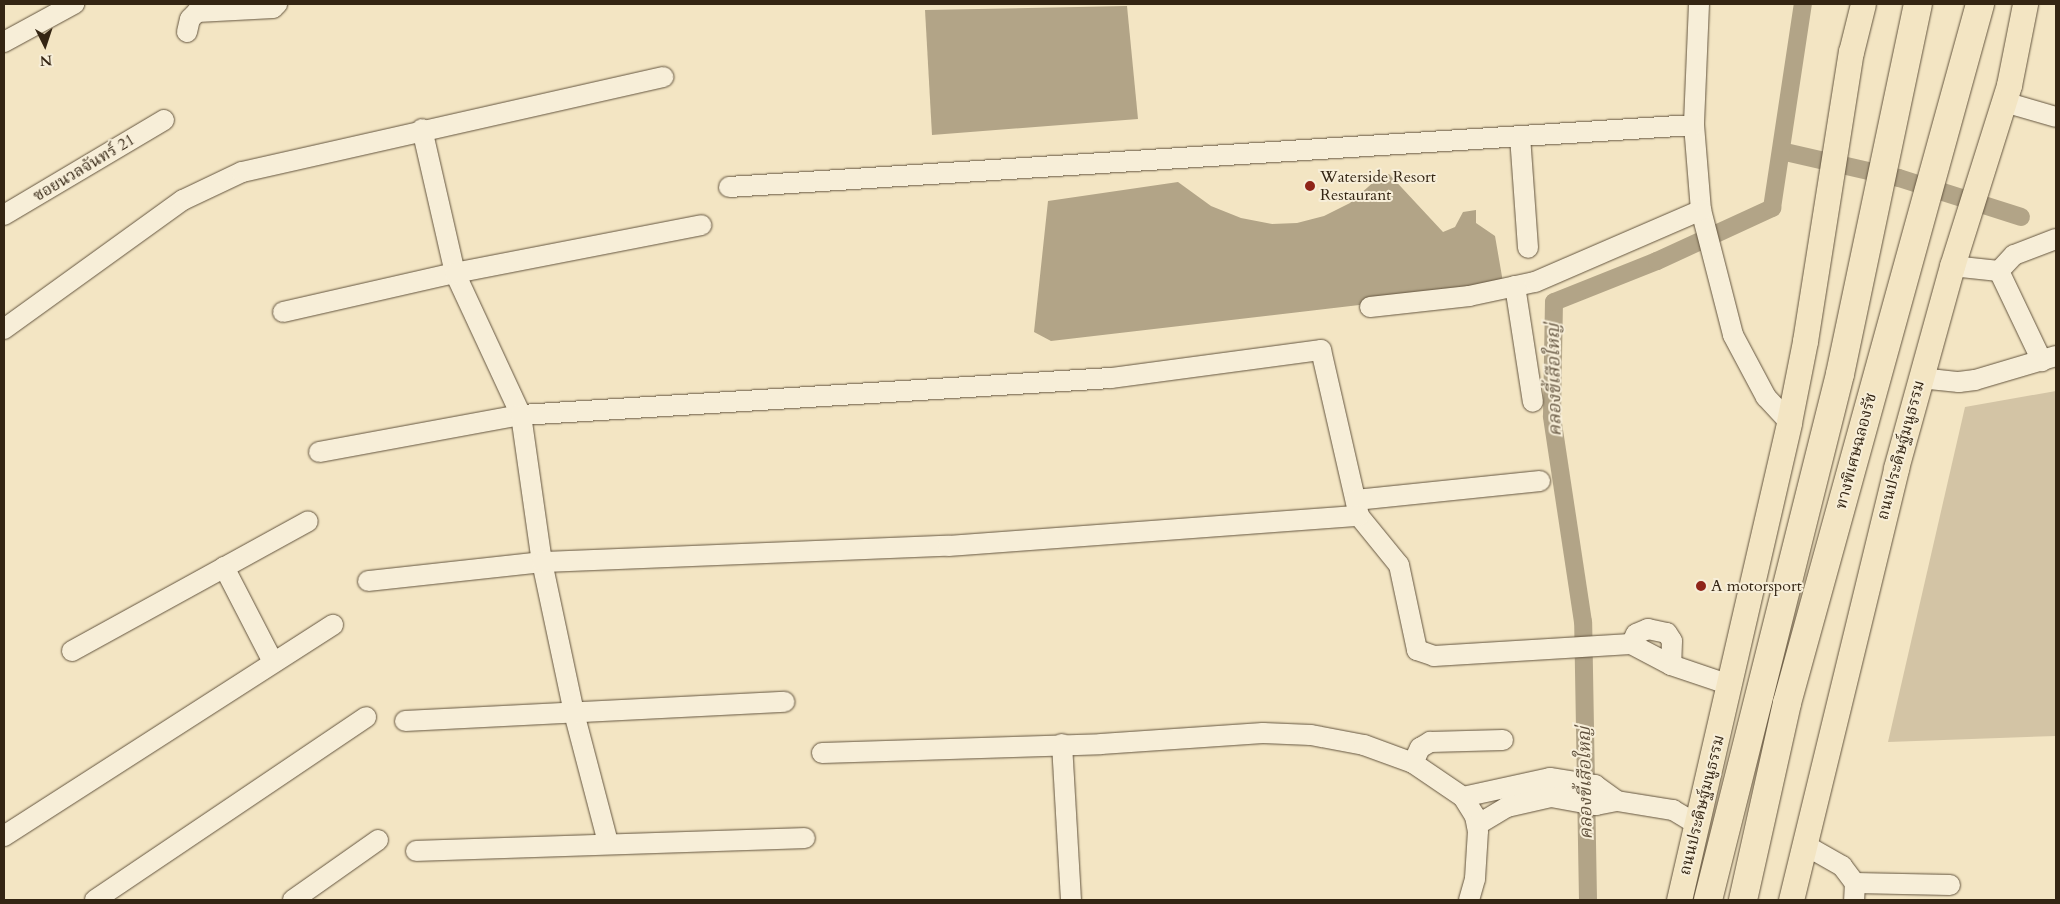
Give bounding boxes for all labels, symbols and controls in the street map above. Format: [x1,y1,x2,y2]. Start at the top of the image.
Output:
north arrow [20,20,70,70]
text: N [39,51,53,70]
street label: ซอยนวลจันทร์ 21 [30,130,138,206]
place label: Waterside Resort Restaurant [1320,167,1436,205]
marker: Waterside Resort Restaurant [1304,180,1316,192]
water label: คลองขี้เสือใหญ่ [1543,323,1567,437]
street label: ถนนประดิษฐ์มนูธรรม [1873,378,1929,522]
street label: ทางพิเศษฉลองรัช [1831,391,1881,511]
place label: A motorsport [1711,576,1802,596]
marker: A motorsport [1695,580,1707,592]
water label: คลองขี้เสือใหญ่ [1574,726,1598,840]
street label: ถนนประดิษฐ์มนูธรรม [1675,733,1729,877]

